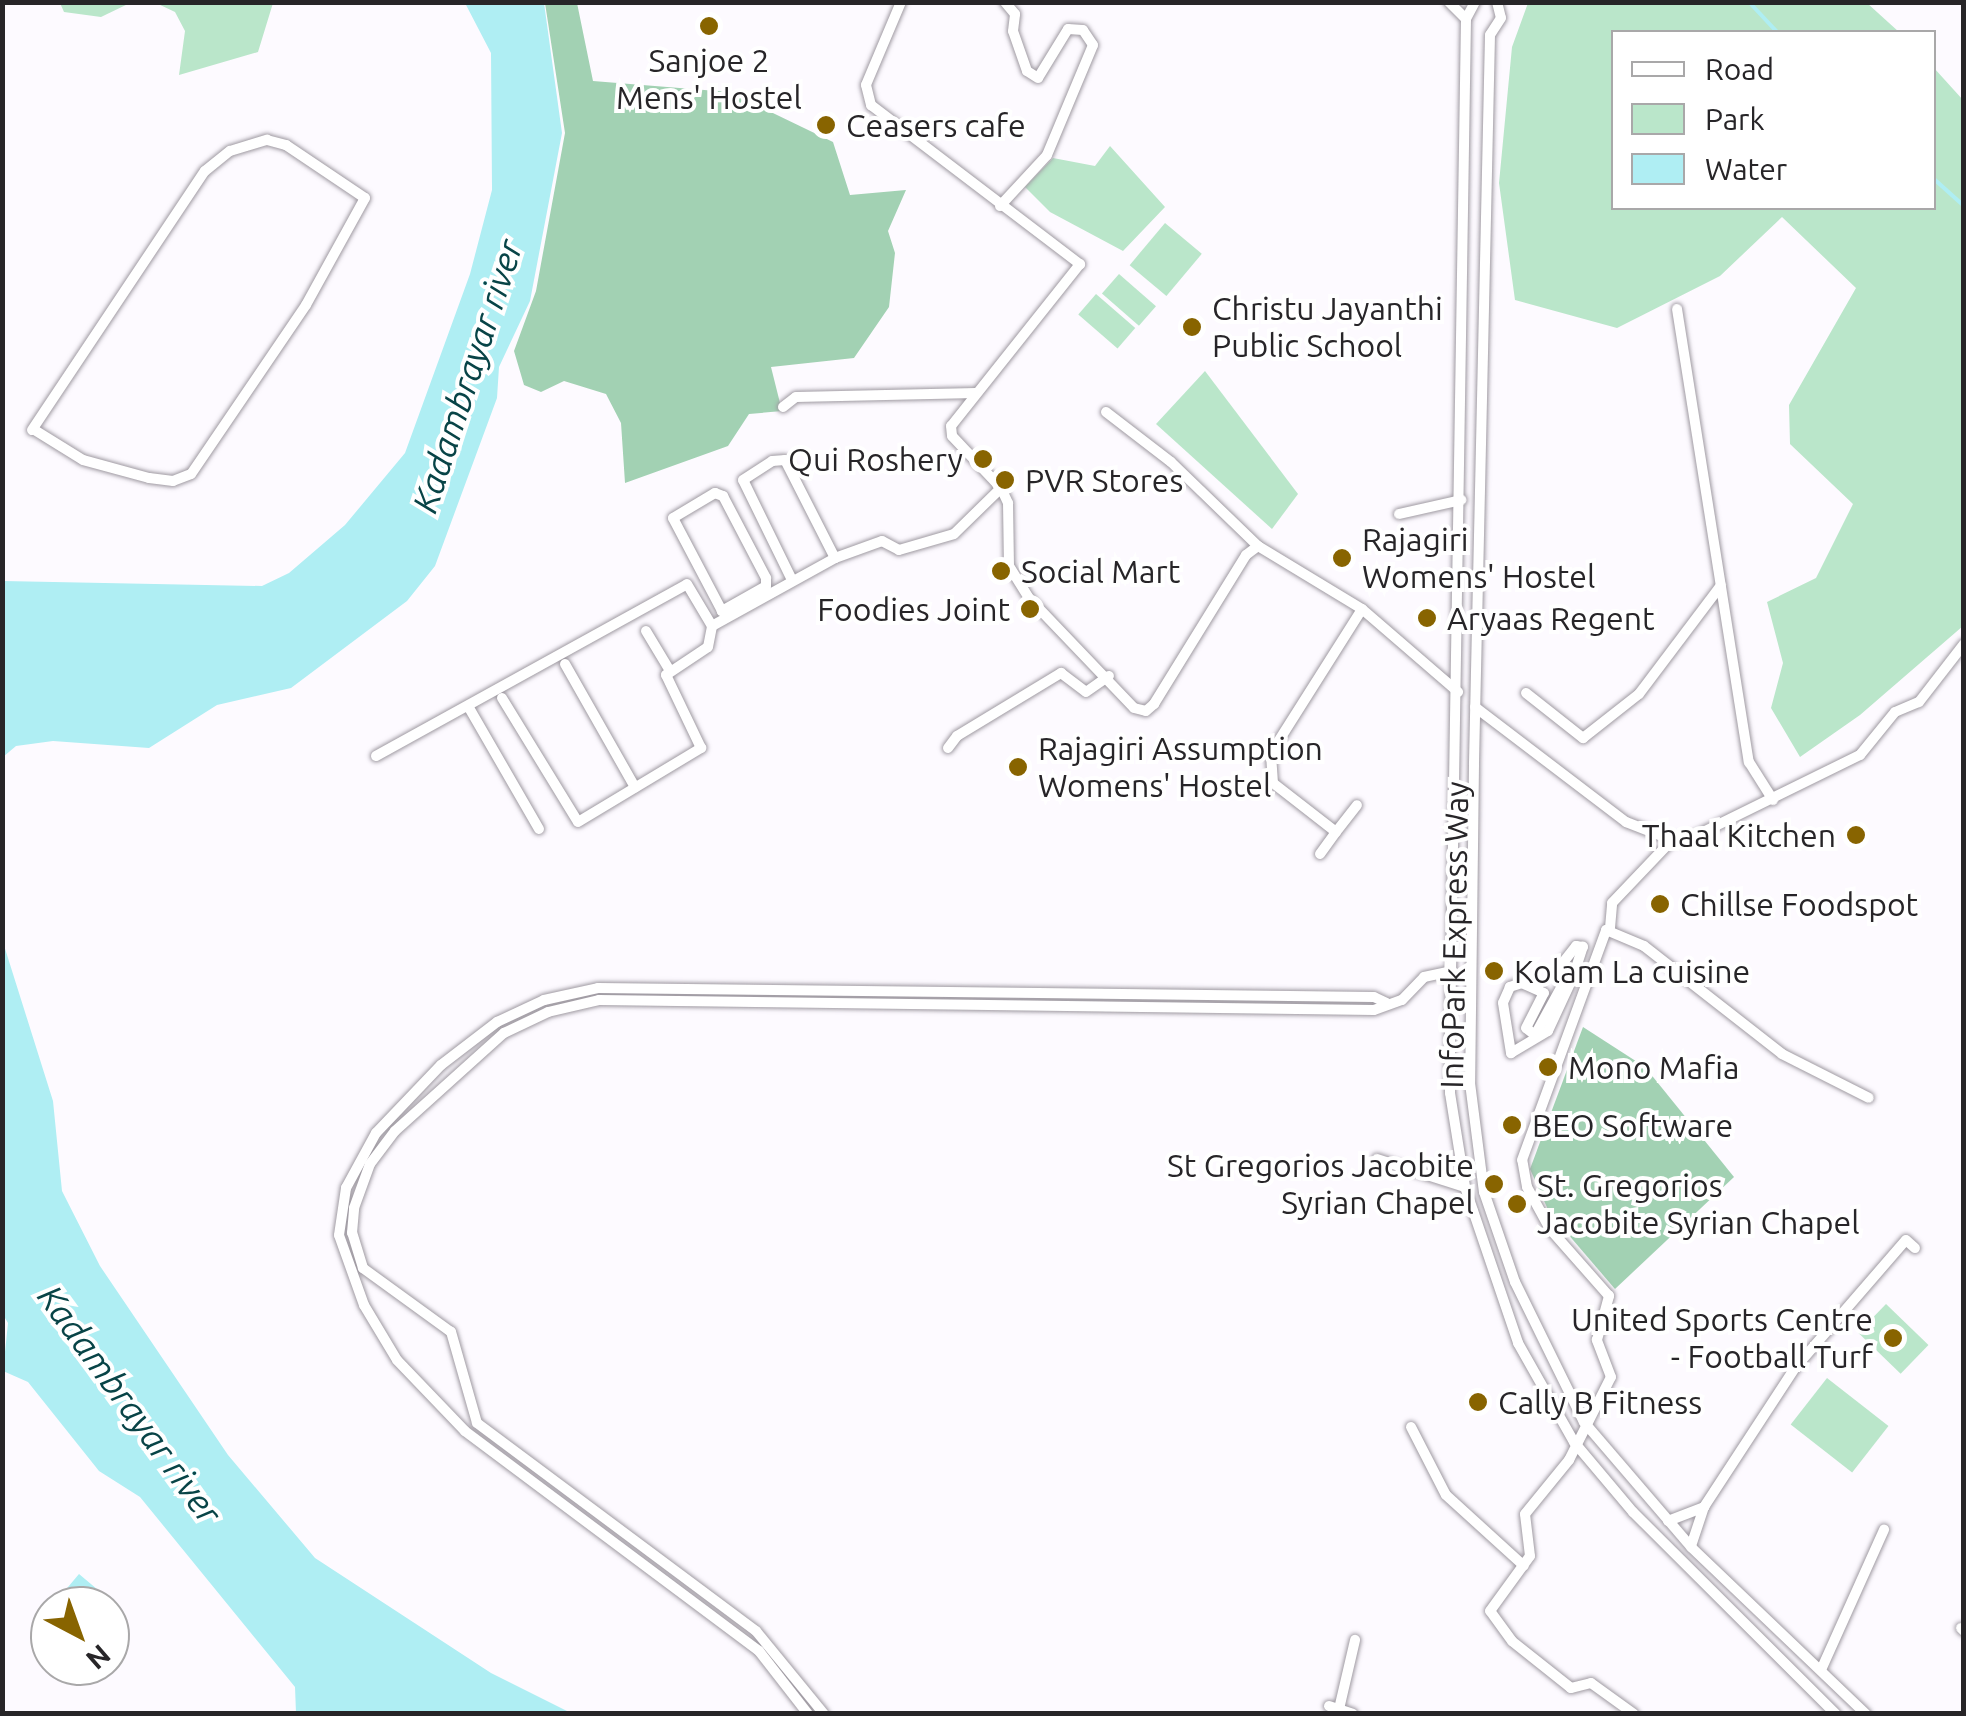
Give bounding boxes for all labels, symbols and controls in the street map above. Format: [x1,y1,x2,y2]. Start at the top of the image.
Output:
marker: Sanjoe 2 Mens' Hostel [698,15,720,37]
legend [1611,30,1936,210]
place label: Sanjoe 2 Mens' Hostel [616,42,802,117]
text: Road [1705,52,1774,86]
text: Park [1705,102,1765,136]
place label: Ceasers cafe [846,106,1026,144]
marker: Ceasers cafe [815,114,837,136]
text: Water [1705,152,1787,186]
water label: Kadambrayar river [403,234,531,518]
place label: Christu Jayanthi Public School [1212,290,1443,365]
marker: Christu Jayanthi Public School [1181,316,1203,338]
place label: Qui Roshery [788,440,963,478]
marker: Qui Roshery [972,448,994,470]
place label: PVR Stores [1025,461,1183,499]
marker: PVR Stores [994,469,1016,491]
place label: Rajagiri Womens' Hostel [1362,521,1595,596]
marker: Rajagiri Womens' Hostel [1331,547,1353,569]
place label: Social Mart [1021,552,1180,590]
marker: Social Mart [990,560,1012,582]
place label: Foodies Joint [817,590,1010,628]
marker: Foodies Joint [1019,598,1041,620]
place label: Aryaas Regent [1447,599,1655,637]
marker: Aryaas Regent [1416,607,1438,629]
place label: Rajagiri Assumption Womens' Hostel [1038,730,1323,805]
marker: Rajagiri Assumption Womens' Hostel [1007,756,1029,778]
street label: InfoPark Express Way [1432,781,1476,1089]
place label: Thaal Kitchen [1642,816,1836,854]
marker: Thaal Kitchen [1845,824,1867,846]
place label: Chillse Foodspot [1680,885,1918,923]
marker: Chillse Foodspot [1649,893,1671,915]
place label: Kolam La cuisine [1514,952,1750,990]
marker: Kolam La cuisine [1483,960,1505,982]
place label: Mono Mafia [1568,1048,1740,1086]
marker: Mono Mafia [1537,1056,1559,1078]
place label: BEO Software [1532,1106,1733,1144]
marker: BEO Software [1501,1114,1523,1136]
place label: St Gregorios Jacobite Syrian Chapel [1167,1147,1474,1222]
place label: St. Gregorios Jacobite Syrian Chapel [1537,1167,1860,1242]
marker: St Gregorios Jacobite Syrian Chapel [1483,1173,1505,1195]
marker: St. Gregorios Jacobite Syrian Chapel [1506,1193,1528,1215]
water label: Kadambrayar river [29,1276,231,1532]
place label: United Sports Centre - Football Turf [1571,1301,1873,1376]
marker: United Sports Centre - Football Turf [1882,1327,1904,1349]
place label: Cally B Fitness [1498,1383,1702,1421]
marker: Cally B Fitness [1467,1391,1489,1413]
north arrow [30,1586,130,1686]
text: N [81,1639,117,1676]

